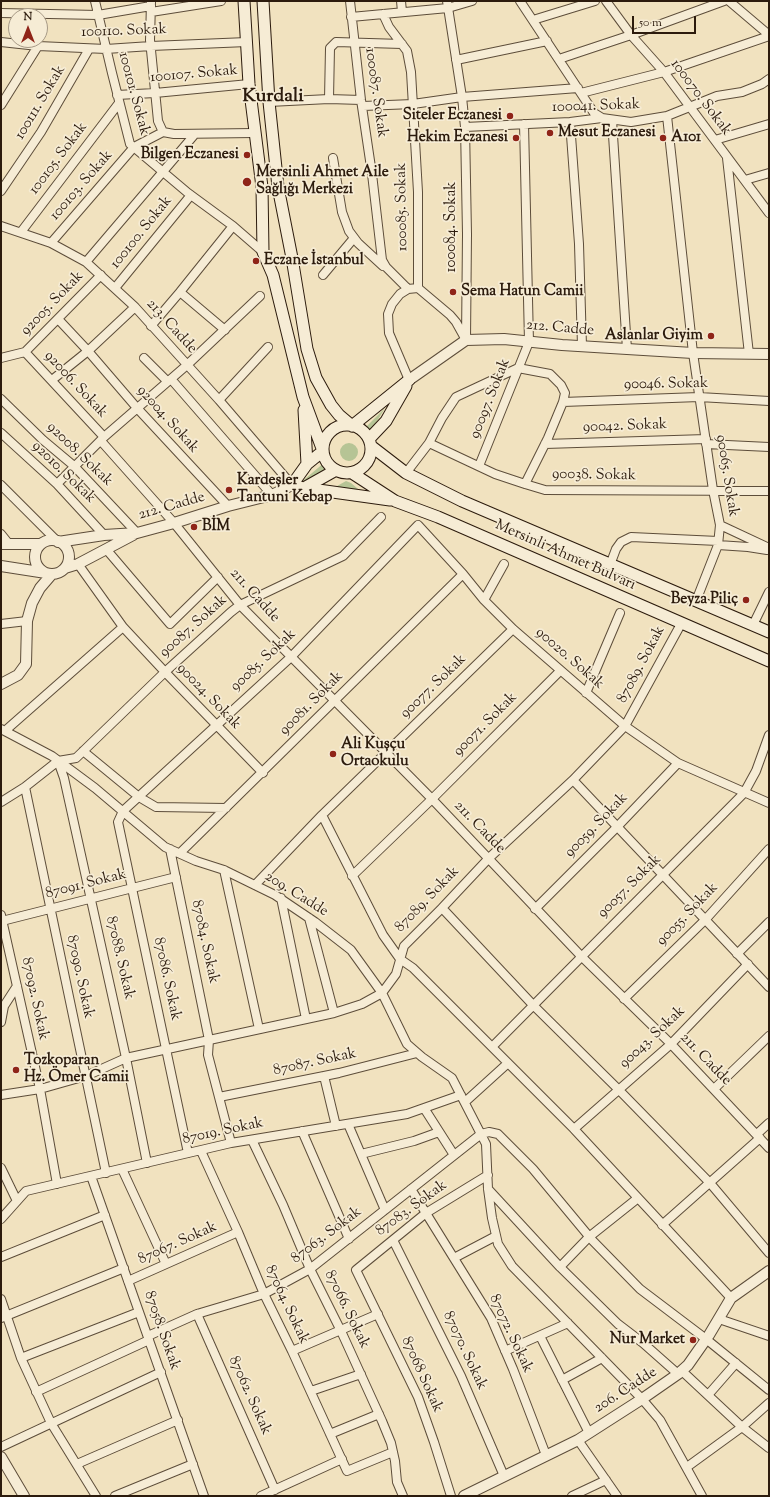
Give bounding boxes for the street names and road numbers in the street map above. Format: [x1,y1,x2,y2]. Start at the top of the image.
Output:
street label: 100110. Sokak [81,22,167,42]
street label: 100087. Sokak [360,47,390,139]
street label: 100101. Sokak [113,50,153,138]
street label: 100070. Sokak [665,56,735,140]
street label: 100107. Sokak [150,62,238,88]
street label: 100111. Sokak [12,63,70,143]
street label: 100041. Sokak [552,96,640,118]
street label: 100105. Sokak [26,119,92,199]
street label: 100103. Sokak [47,147,117,225]
street label: 100085. Sokak [393,163,413,251]
street label: 100084. Sokak [443,182,461,272]
street label: 100100. Sokak [107,193,177,273]
street label: 92005. Sokak [18,268,88,340]
street label: 213. Cadde [142,296,200,358]
street label: 212. Cadde [525,317,595,341]
street label: 92006. Sokak [40,348,110,422]
street label: 90097. Sokak [467,356,515,442]
street label: 90046. Sokak [624,375,708,395]
street label: 92004. Sokak [132,383,202,457]
street label: 90042. Sokak [583,417,667,437]
street label: 92008. Sokak [42,419,116,491]
street label: 90065. Sokak [711,434,741,518]
street label: 92010. Sokak [27,438,99,508]
street label: 90038. Sokak [552,466,636,486]
street label: 212. Cadde [137,489,207,525]
street label: Mersinli Ahmet Bulvarı [492,517,638,595]
street label: 211. Cadde [225,565,283,627]
street label: 90087. Sokak [156,592,232,662]
street label: 87089. Sokak [614,623,670,707]
street label: 90020. Sokak [531,624,607,694]
street label: 90085. Sokak [227,626,301,696]
street label: 90077. Sokak [397,651,471,723]
street label: 90024. Sokak [172,660,244,734]
street label: 90081. Sokak [276,668,348,740]
street label: 90071. Sokak [450,689,522,761]
street label: 90059. Sokak [562,790,632,862]
street label: 211. Cadde [449,798,509,858]
street label: 90057. Sokak [594,851,666,923]
street label: 87089. Sokak [392,863,464,937]
street label: 87091. Sokak [44,866,128,904]
street label: 209. Cadde [261,868,331,922]
street label: 90055. Sokak [653,880,723,950]
street label: 87084. Sokak [186,899,222,985]
street label: 87088. Sokak [101,915,137,1001]
street label: 87090. Sokak [61,934,97,1020]
street label: 87086. Sokak [148,936,184,1022]
street label: 87092. Sokak [16,956,52,1042]
street label: 90043. Sokak [616,1003,690,1073]
street label: 211. Cadde [675,1030,735,1090]
street label: 87087. Sokak [272,1045,358,1081]
street label: 87019. Sokak [181,1115,265,1149]
street label: 87083. Sokak [373,1177,451,1241]
street label: 87063. Sokak [288,1204,366,1268]
street label: 87067. Sokak [136,1219,220,1269]
street label: 87064. Sokak [260,1263,312,1347]
street label: 87066. Sokak [319,1268,373,1352]
street label: 87058. Sokak [139,1289,183,1373]
street label: 87072. Sokak [484,1292,536,1376]
street label: 87070. Sokak [438,1309,490,1393]
street label: 87068 Sokak [396,1334,446,1416]
street label: 87062. Sokak [224,1354,274,1438]
street label: 206. Cadde [591,1364,661,1418]

